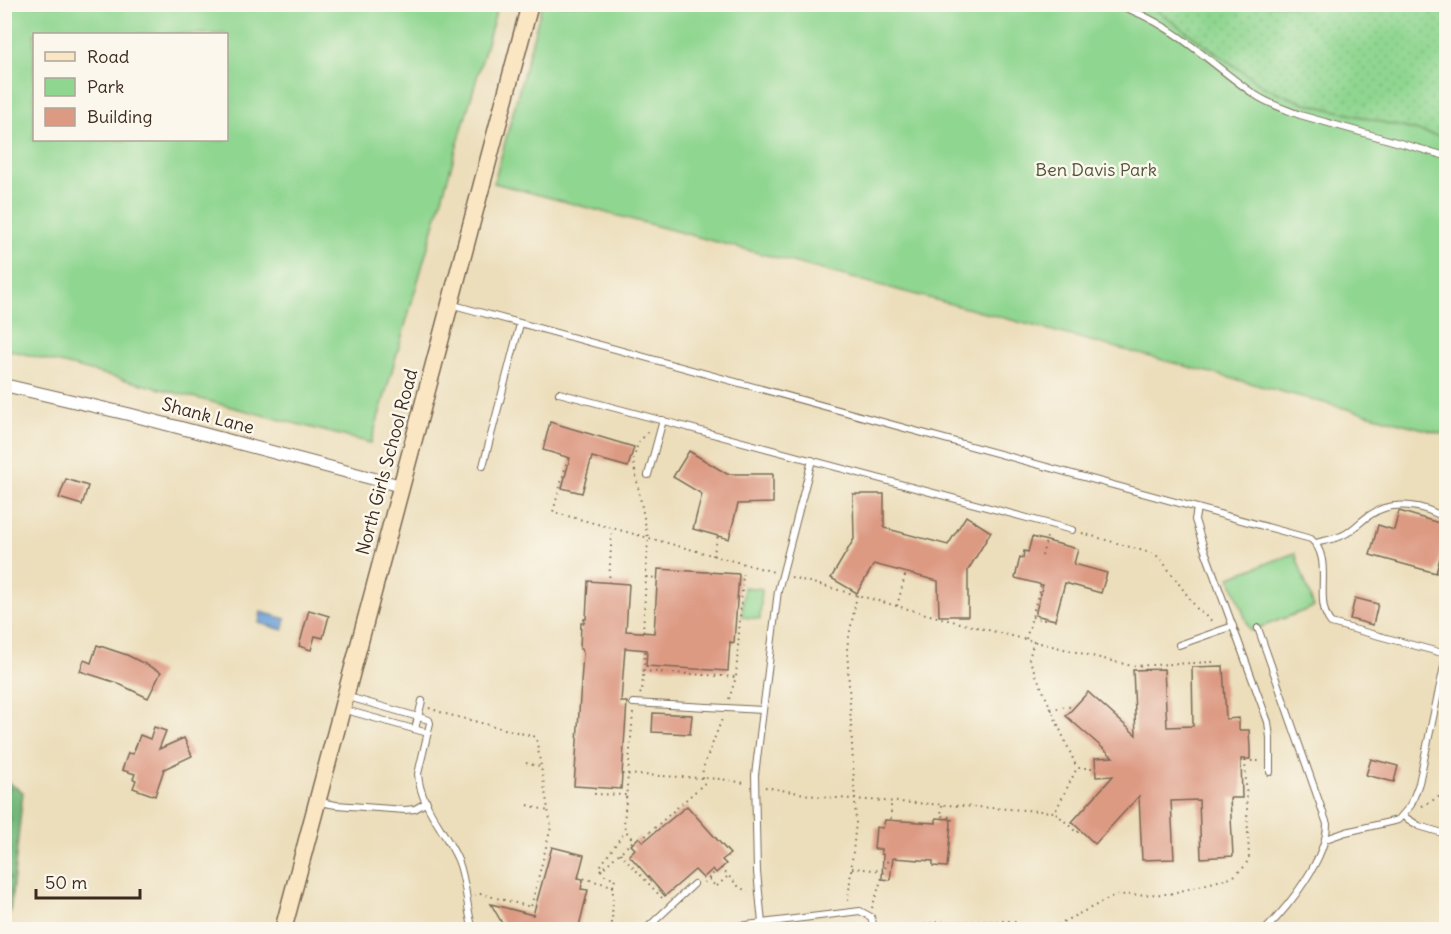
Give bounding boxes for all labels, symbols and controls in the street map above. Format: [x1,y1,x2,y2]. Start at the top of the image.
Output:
legend [33,33,228,141]
text: Road [87,45,130,68]
text: Park [87,75,124,98]
text: Building [87,105,152,128]
park label: Ben Davis Park [1035,158,1157,181]
street label: North Girls School Road [351,366,423,557]
street label: Shank Lane [159,392,257,439]
scale bar [36,862,140,900]
text: 50 m [45,871,87,894]

